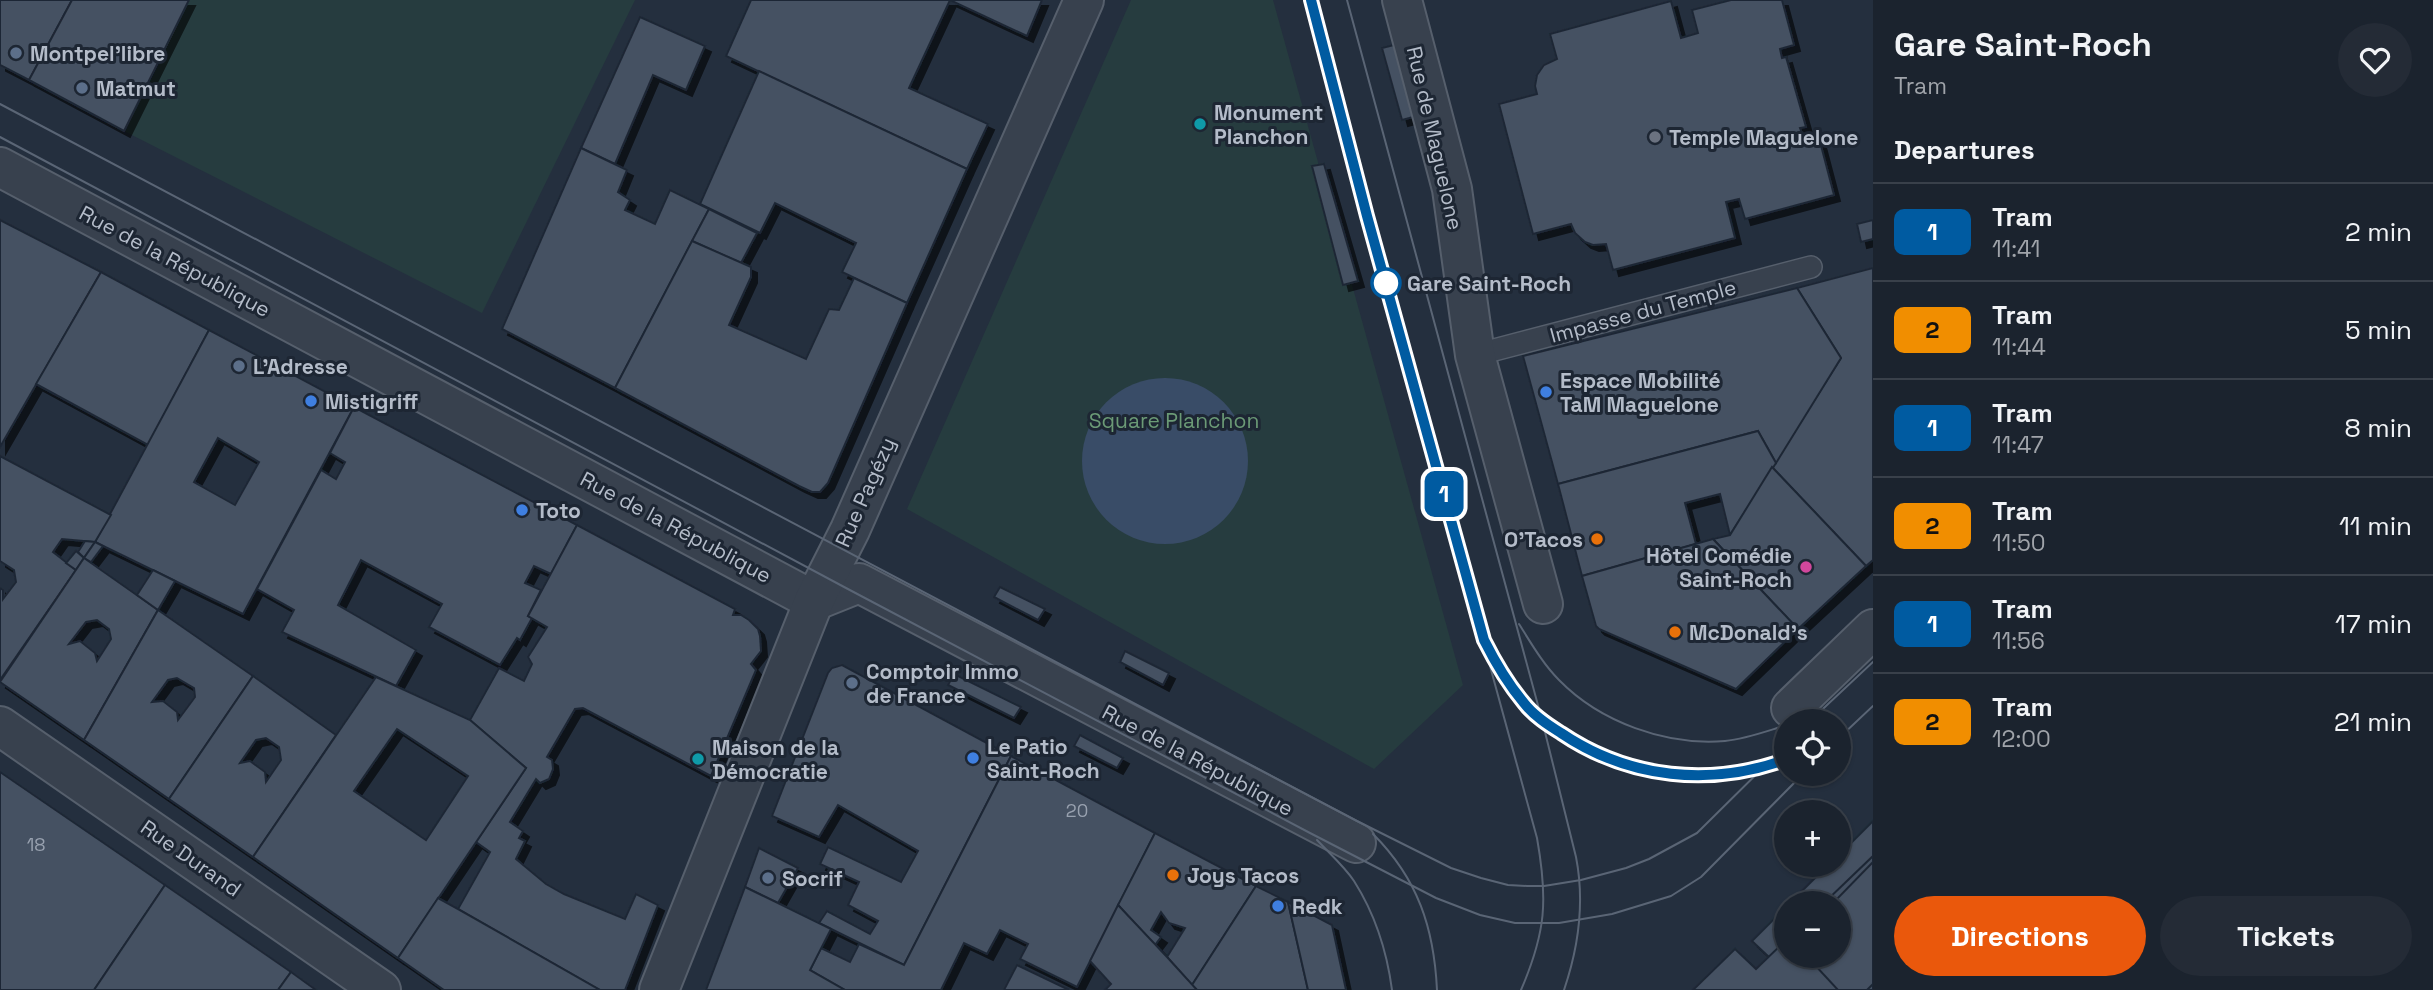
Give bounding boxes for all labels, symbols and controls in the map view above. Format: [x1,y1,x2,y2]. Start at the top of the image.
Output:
button: heart [2338,23,2412,97]
text: Gare Saint-Roch [1894,24,2152,66]
place label: Montpel'libre [30,40,166,67]
street label: Rue de Maguelone [1401,44,1469,232]
marker: Montpel'libre [8,45,24,61]
text: Tram [1894,71,1947,101]
place label: Matmut [96,75,176,102]
marker: Matmut [74,80,90,96]
place label: Monument Planchon [1214,99,1323,150]
marker: Monument Planchon [1192,116,1208,132]
place label: Temple Maguelone [1669,124,1858,151]
marker: Temple Maguelone [1647,129,1663,145]
text: Departures [1894,133,2035,167]
street label: Rue de la République [75,199,275,323]
text: Tram [1992,200,2053,234]
text: 2 min [2345,215,2412,249]
text: 1 [1927,216,1938,247]
text: 11:41 [1992,234,2040,264]
marker: Gare Saint-Roch [1371,268,1401,298]
place label: Gare Saint-Roch [1407,270,1571,297]
street label: Impasse du Temple [1547,273,1739,349]
text: Tram [1992,298,2053,332]
text: 5 min [2345,313,2412,347]
text: 2 [1925,314,1940,345]
text: 11:44 [1992,332,2046,362]
place label: L'Adresse [253,353,348,380]
marker: L'Adresse [231,358,247,374]
place label: Espace Mobilité TaM Maguelone [1560,367,1721,418]
marker: Espace Mobilité TaM Maguelone [1538,384,1554,400]
place label: Mistigriff [325,388,418,415]
marker: Mistigriff [303,393,319,409]
text: Tram [1992,396,2053,430]
park label: Square Planchon [1089,407,1259,434]
text: 8 min [2344,411,2412,445]
text: 1 [1927,412,1938,443]
text: 11:47 [1992,430,2044,460]
street label: Rue Pagézy [829,433,901,551]
street label: Rue de la République [576,465,776,589]
line badge: 1 [1421,471,1467,517]
text: 1 [1439,478,1449,509]
text: Tram [1992,494,2053,528]
place label: Toto [536,497,581,524]
marker: Toto [514,502,530,518]
text: 11 min [2339,509,2412,543]
text: 2 [1925,510,1940,541]
place label: O'Tacos [1504,526,1583,553]
text: 11:50 [1992,528,2046,558]
marker: O'Tacos [1589,531,1605,547]
place label: Hôtel Comédie Saint-Roch [1646,542,1792,593]
marker: Hôtel Comédie Saint-Roch [1798,559,1814,575]
text: Tram [1992,592,2053,626]
text: 17 min [2335,607,2412,641]
text: 1 [1927,608,1938,639]
place label: McDonald's [1689,619,1808,646]
marker: McDonald's [1667,624,1683,640]
text: 11:56 [1992,626,2045,656]
place label: Comptoir Immo de France [866,658,1019,709]
marker: Comptoir Immo de France [844,675,860,691]
text: Tram [1992,690,2053,724]
street label: Rue de la République [1098,698,1298,822]
text: 21 min [2334,705,2412,739]
text: 2 [1925,706,1940,737]
map controls [1774,709,1851,968]
button: locate [1774,709,1851,786]
text: 12:00 [1992,724,2051,754]
place label: Le Patio Saint-Roch [987,733,1100,784]
place label: Maison de la Démocratie [712,734,839,785]
marker: Le Patio Saint-Roch [965,750,981,766]
marker: Maison de la Démocratie [690,751,706,767]
house number: 20 [1066,799,1088,822]
button: + [1774,800,1851,877]
street label: Rue Durand [135,813,247,903]
house number: 18 [27,833,45,856]
place label: Joys Tacos [1187,862,1299,889]
place label: Socrif [782,865,843,892]
marker: Joys Tacos [1165,867,1181,883]
marker: Socrif [760,870,776,886]
button: − [1774,891,1851,968]
place label: Redk [1292,893,1343,920]
button: Directions [1894,896,2146,976]
button: Tickets [2160,896,2412,976]
marker: Redk [1270,898,1286,914]

